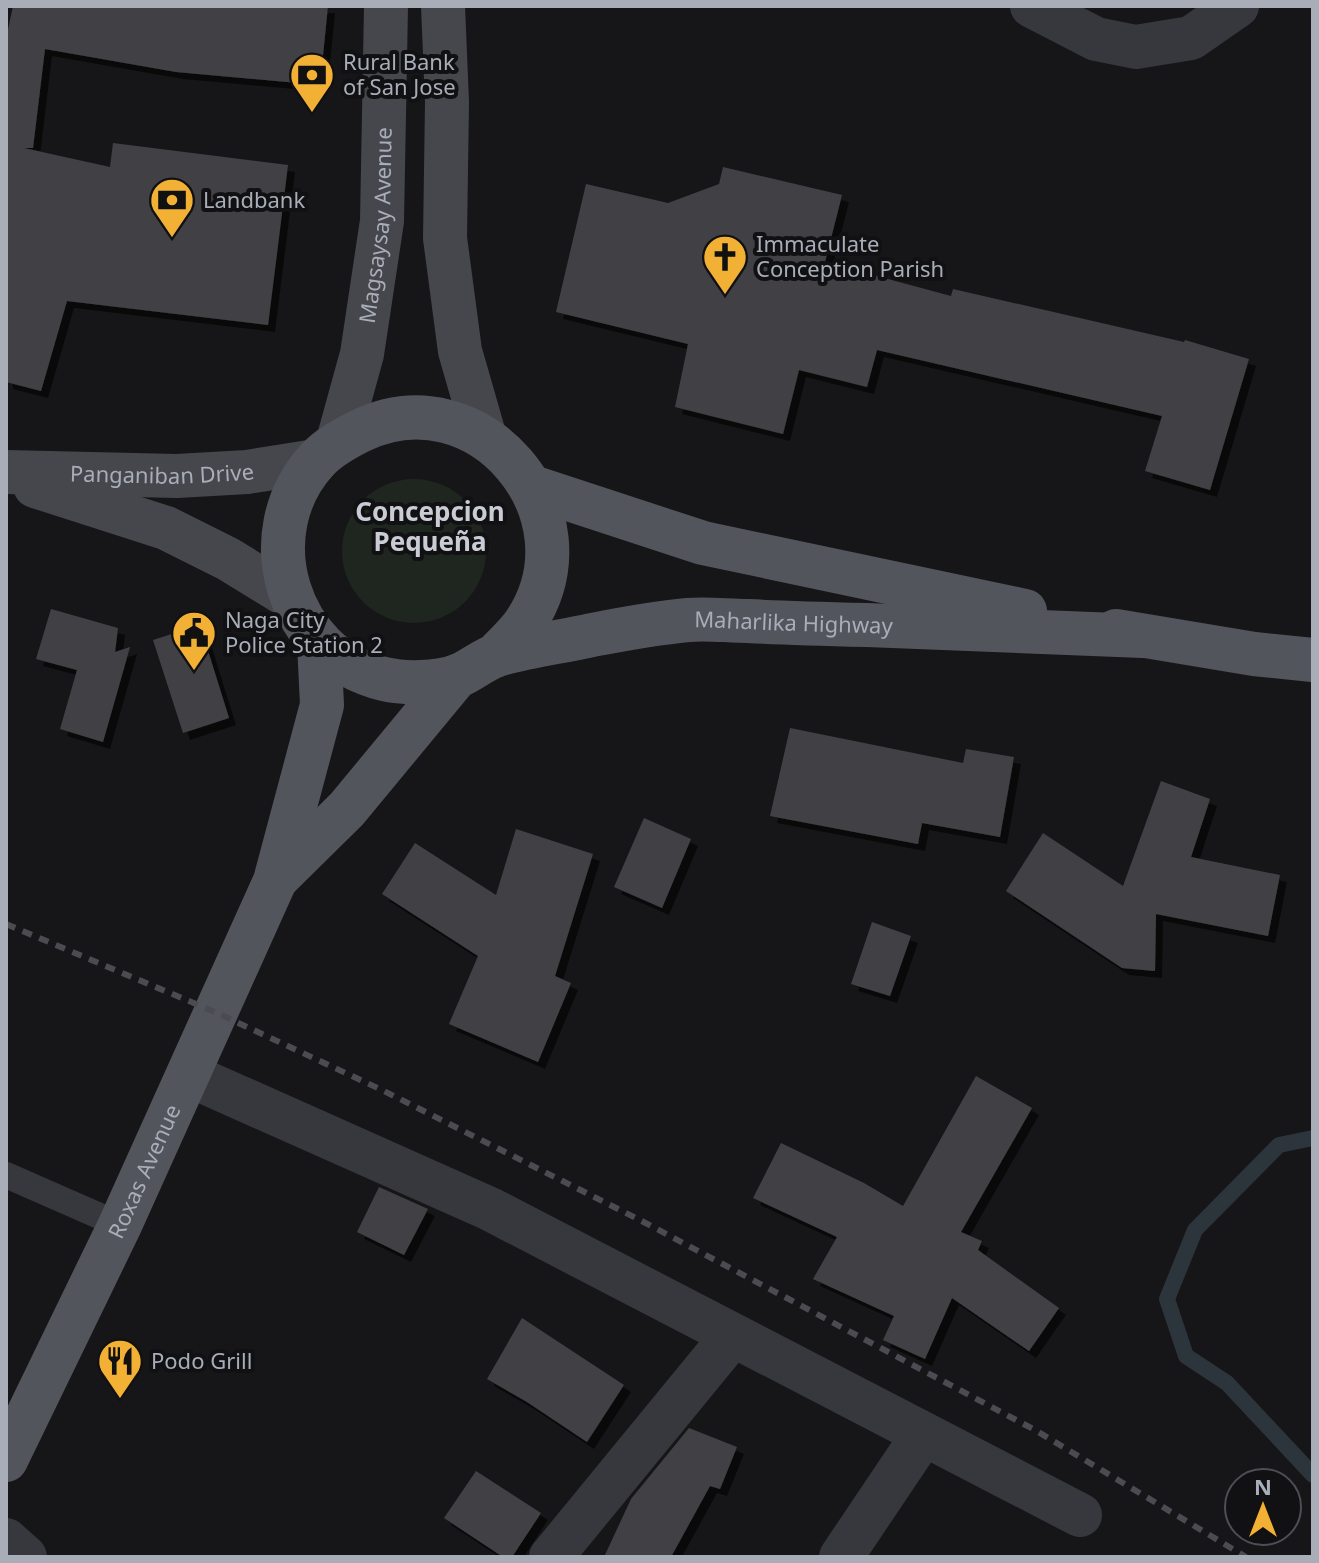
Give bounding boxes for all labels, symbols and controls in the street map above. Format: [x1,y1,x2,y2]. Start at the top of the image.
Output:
place label: Rural Bank of San Jose [343,46,456,101]
bank icon: Rural Bank of San Jose [288,51,336,114]
street label: Magsaysay Avenue [351,127,398,325]
bank icon: Landbank [148,176,196,239]
place label: Landbank [203,184,305,214]
place label: Immaculate Conception Parish [756,228,944,283]
church icon: Immaculate Conception Parish [701,233,749,296]
street label: Panganiban Drive [70,455,256,490]
district label: Concepcion Pequeña [355,493,505,559]
street label: Maharlika Highway [694,603,894,640]
place label: Naga City Police Station 2 [225,604,383,659]
public building icon: Naga City Police Station 2 [170,609,218,672]
street label: Roxas Avenue [100,1099,187,1243]
restaurant icon: Podo Grill [96,1337,144,1400]
place label: Podo Grill [151,1345,252,1375]
north arrow [1223,1467,1303,1547]
text: N [1254,1471,1272,1501]

